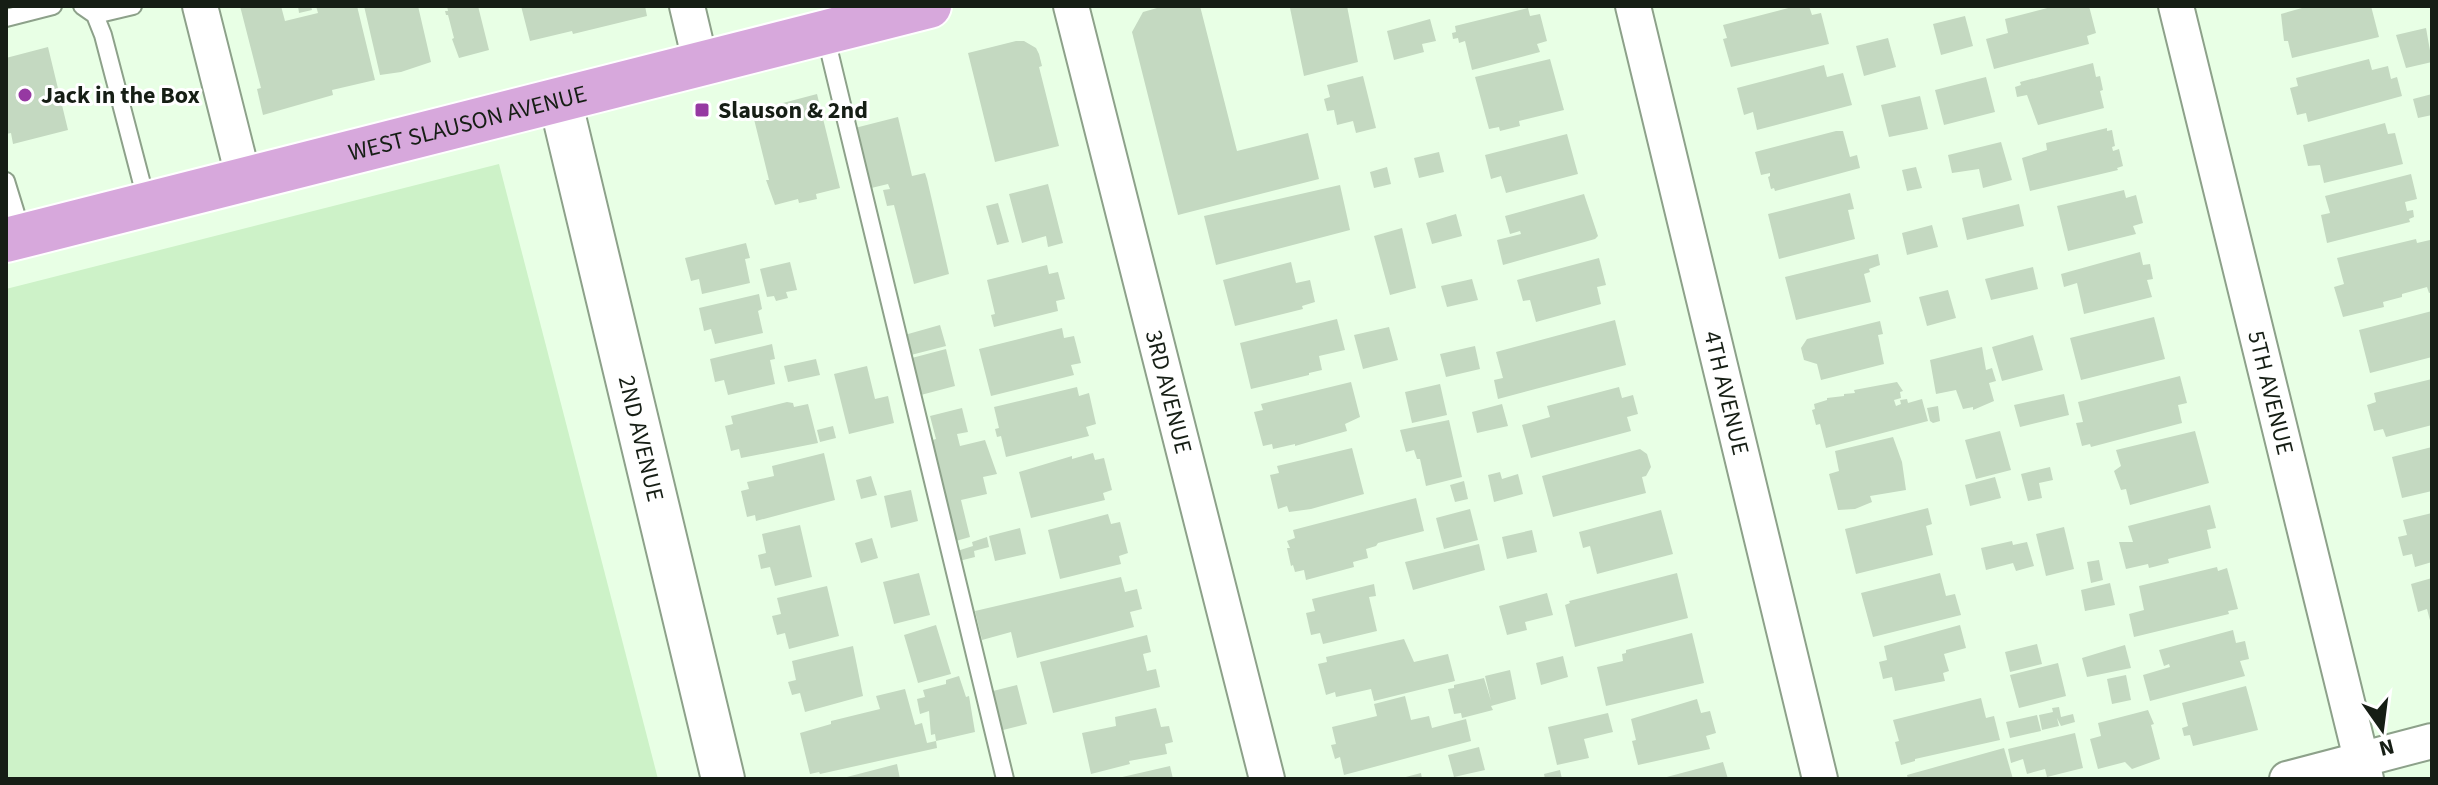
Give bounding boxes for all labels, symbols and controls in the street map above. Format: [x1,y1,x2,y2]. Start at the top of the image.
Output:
street label: WEST SLAUSON AVENUE [345,76,590,170]
place label: Jack in the Box [41,78,200,113]
marker: Jack in the Box [16,86,34,104]
place label: Slauson & 2nd [718,93,868,128]
marker: Slauson & 2nd [693,101,711,119]
street label: 3RD AVENUE [1136,326,1201,457]
street label: 4TH AVENUE [1695,327,1758,459]
street label: 5TH AVENUE [2239,327,2303,458]
street label: 2ND AVENUE [609,372,673,505]
north arrow [2342,689,2422,769]
text: N [2376,730,2398,765]

